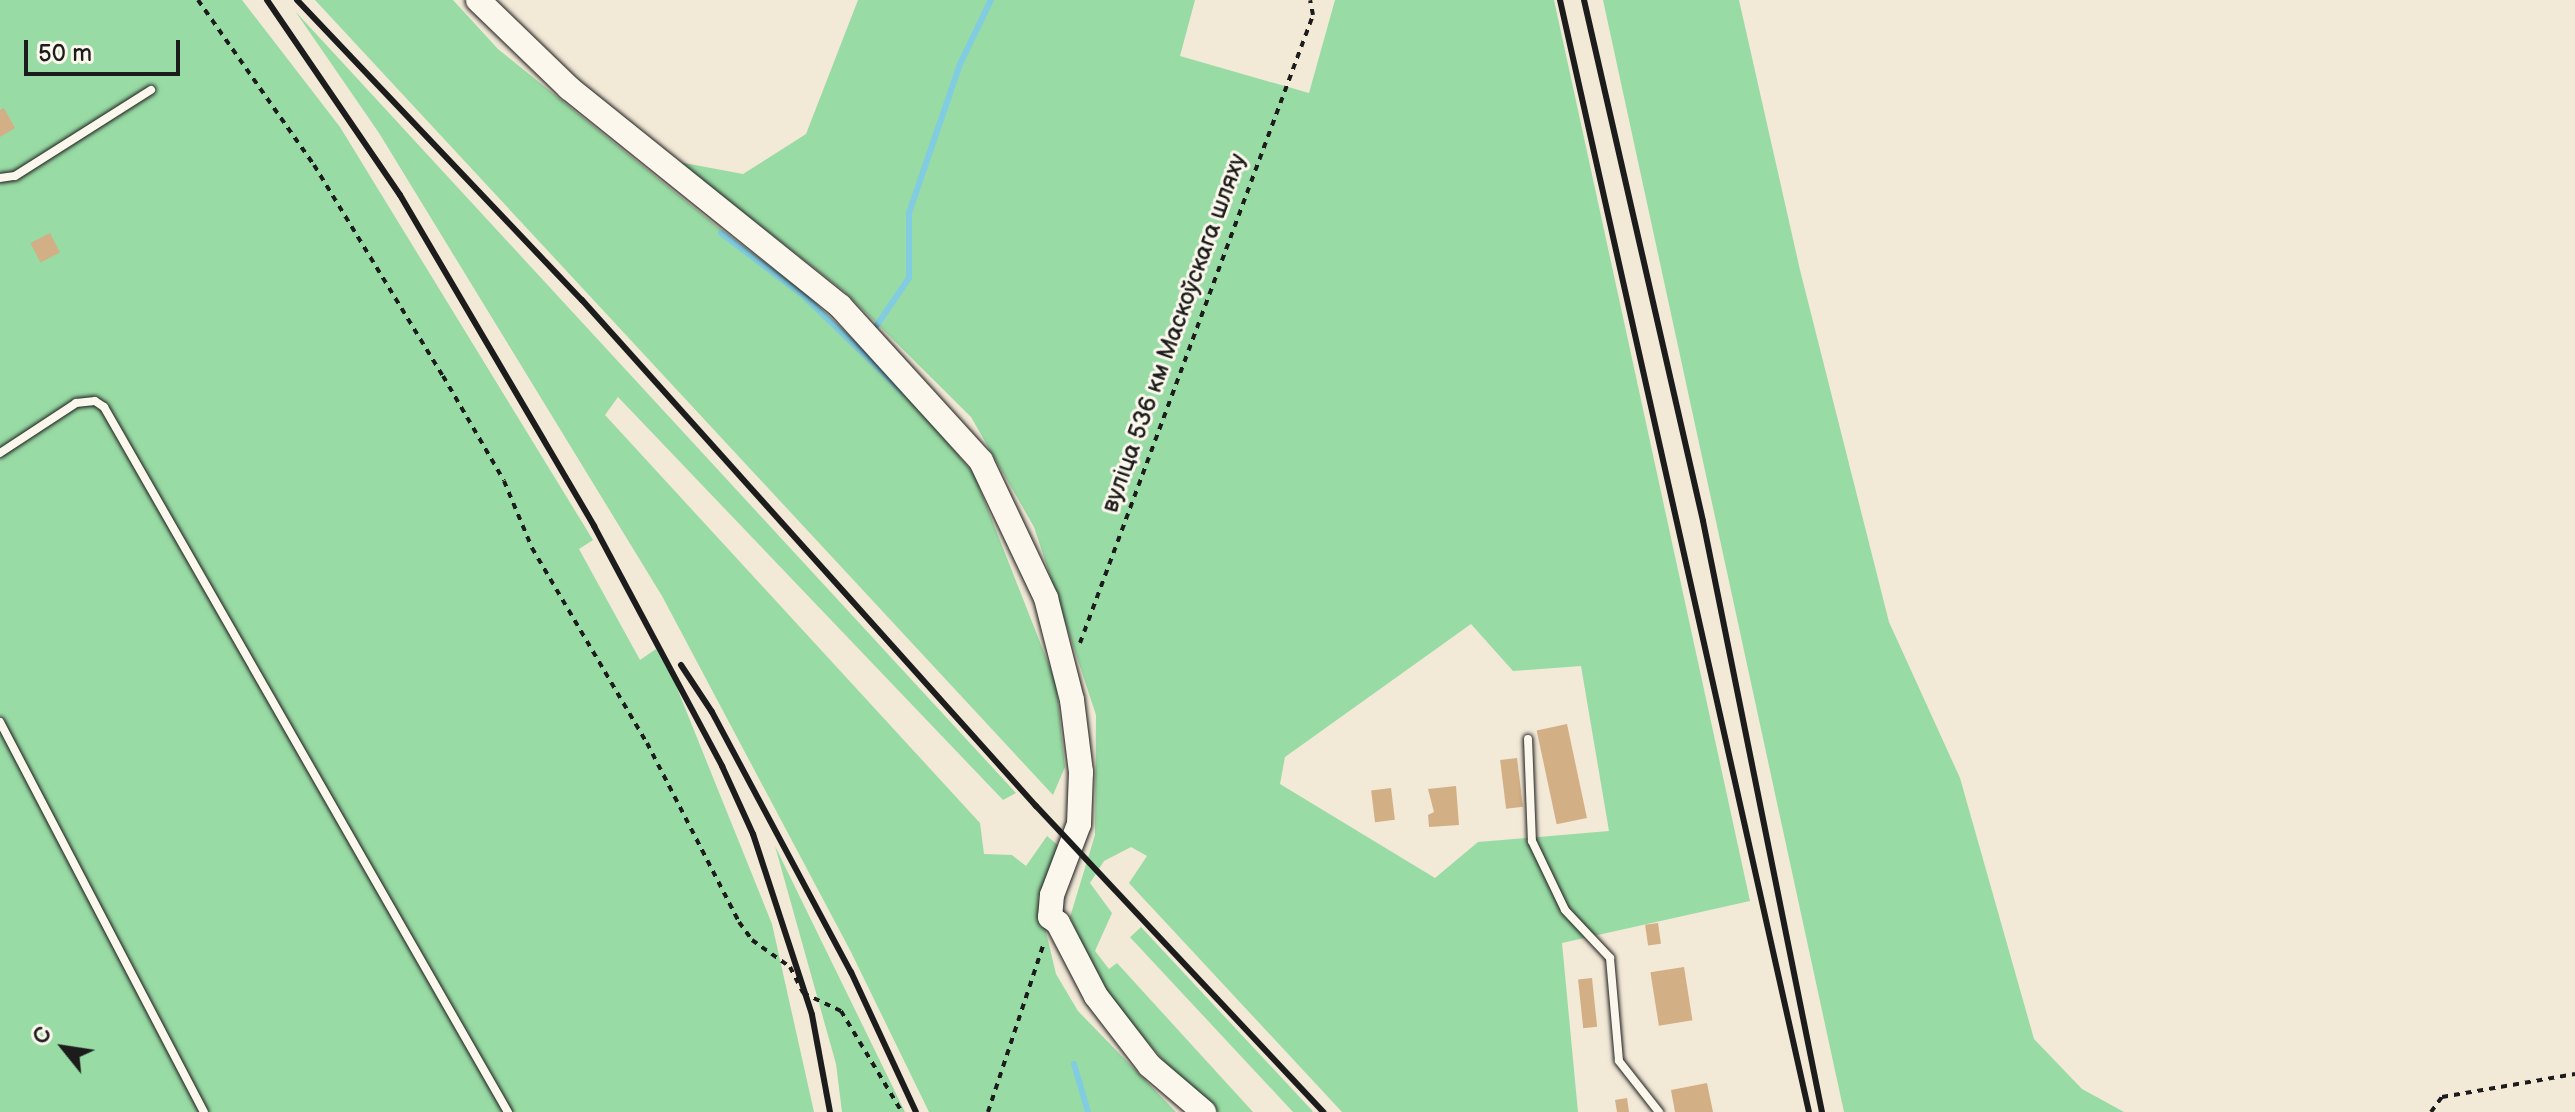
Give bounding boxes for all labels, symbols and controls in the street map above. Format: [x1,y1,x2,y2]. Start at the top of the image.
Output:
scale bar [28,24,184,74]
text: 50 m [38,39,92,68]
street label: вуліца 536 км Маскоўскага шляху [1096,150,1252,516]
north arrow [24,1008,104,1088]
text: С [27,1022,58,1049]

